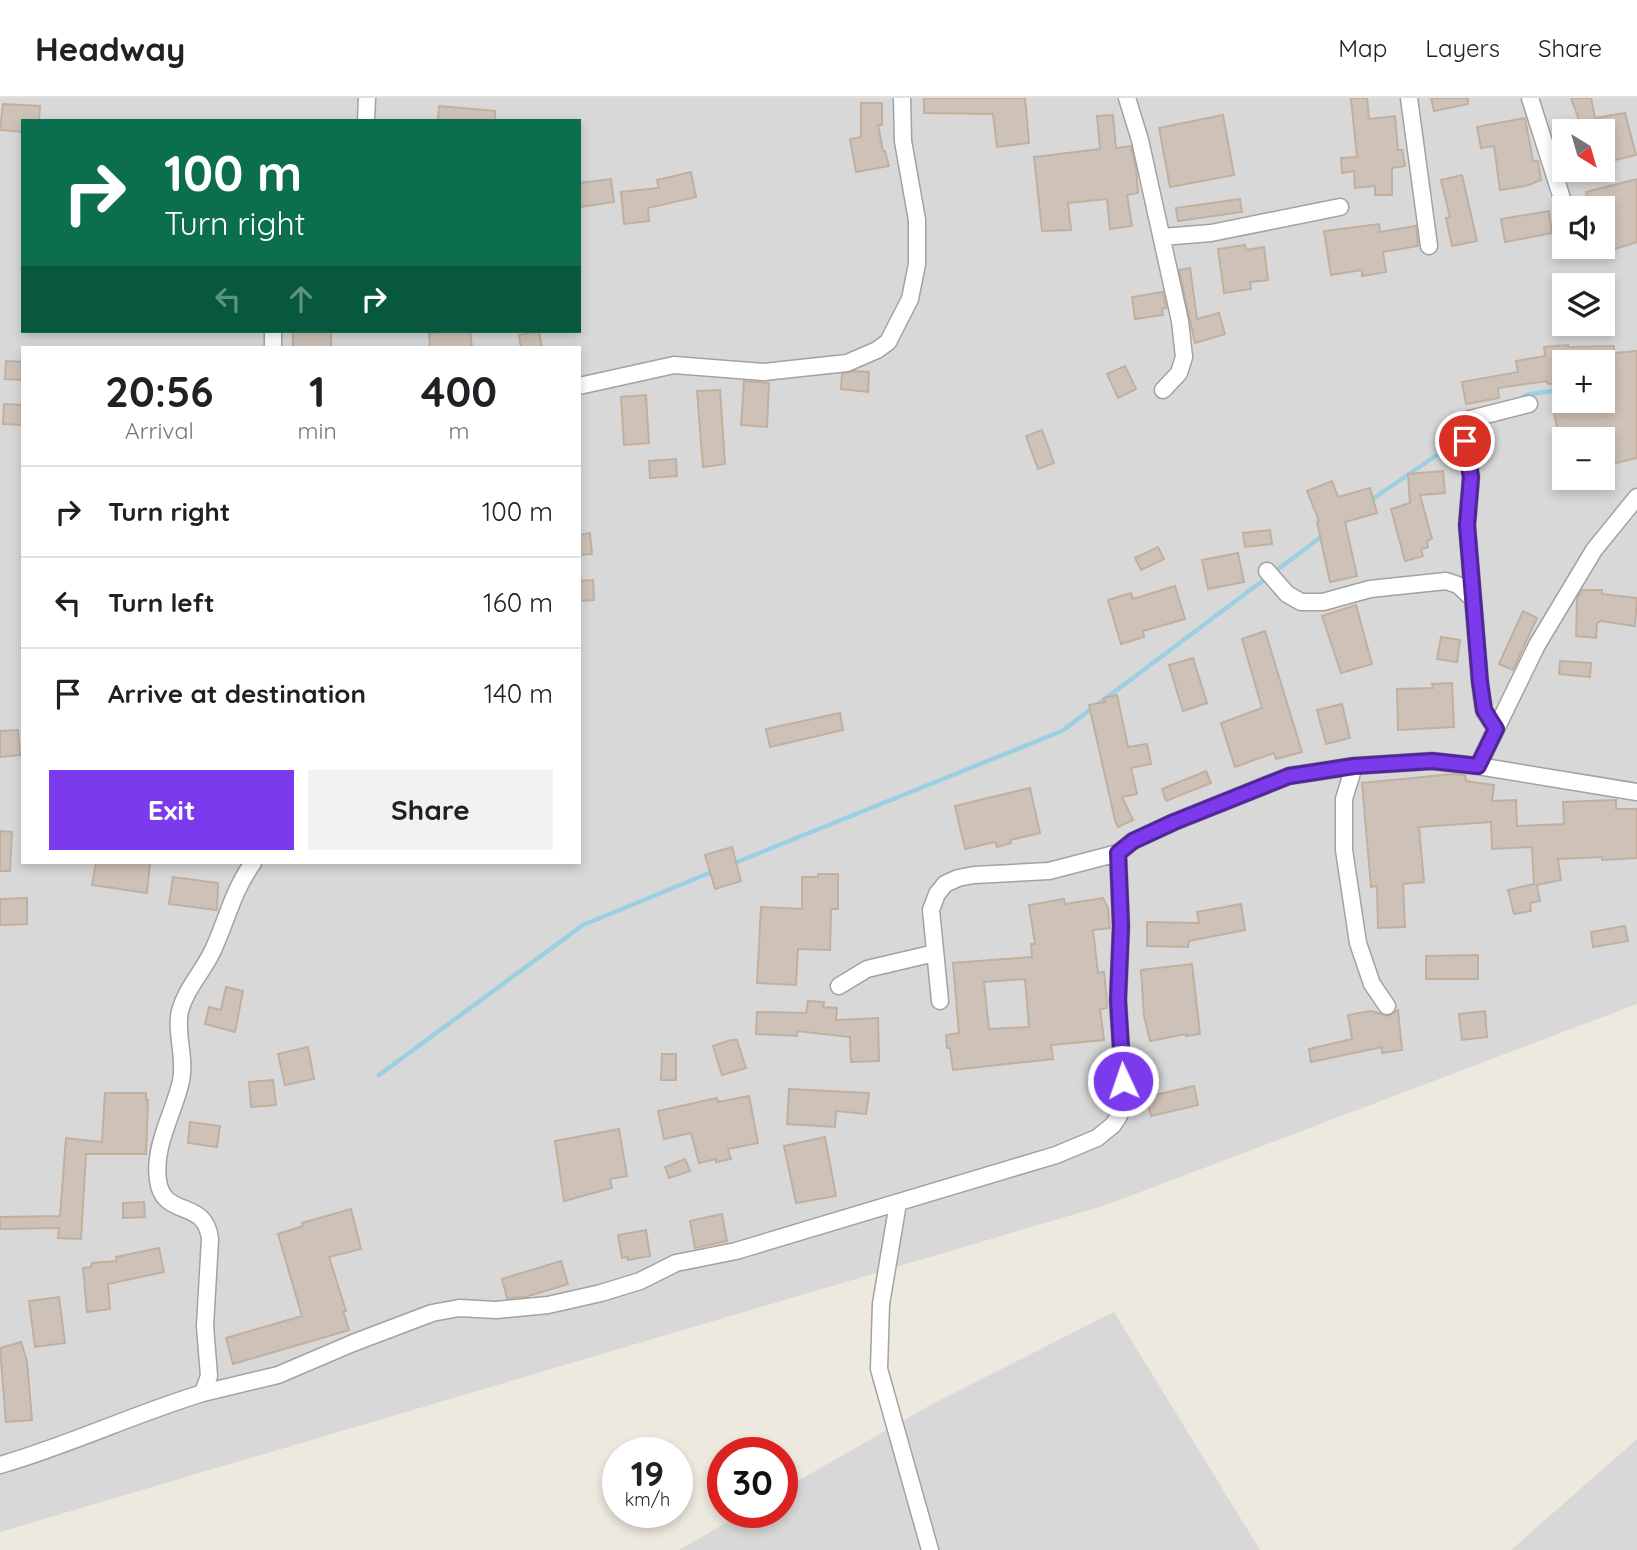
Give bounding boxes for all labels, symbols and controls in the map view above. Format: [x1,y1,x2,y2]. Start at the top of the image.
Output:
text: Headway [35,28,185,69]
text: Map [1338,33,1387,63]
text: Layers [1425,33,1500,63]
text: Share [1538,33,1602,63]
north arrow [1552,119,1615,182]
map controls [1552,119,1615,490]
text: 100 m [164,142,302,203]
icon: right [49,147,140,238]
button: sound [1552,196,1615,259]
text: Turn right [164,203,305,243]
button: layers [1552,273,1615,336]
icon: left [209,280,247,318]
icon: ahead [282,280,320,318]
icon: right [355,280,393,318]
button: + [1552,350,1615,413]
text: 20:56 [105,365,214,418]
text: 1 [309,365,325,418]
text: 400 [421,365,497,418]
pin [1435,411,1495,471]
text: Arrival [125,416,194,445]
text: min [298,416,337,445]
text: m [448,416,469,445]
icon: arrive [1446,422,1484,460]
button: − [1552,427,1615,490]
icon: right [49,493,87,531]
text: Turn right [108,495,230,528]
text: 100 m [482,495,553,528]
icon: left [49,584,87,622]
text: Turn left [108,586,215,619]
text: 160 m [483,586,553,619]
icon: arrive [49,675,87,713]
text: Arrive at destination [108,677,366,710]
text: 140 m [484,677,553,710]
button: Exit [49,770,294,850]
button: Share [308,770,553,850]
position arrow [1086,1044,1160,1118]
speed limit sign: 30 [707,1437,798,1528]
text: 19 [631,1451,664,1495]
text: km/h [625,1488,670,1511]

